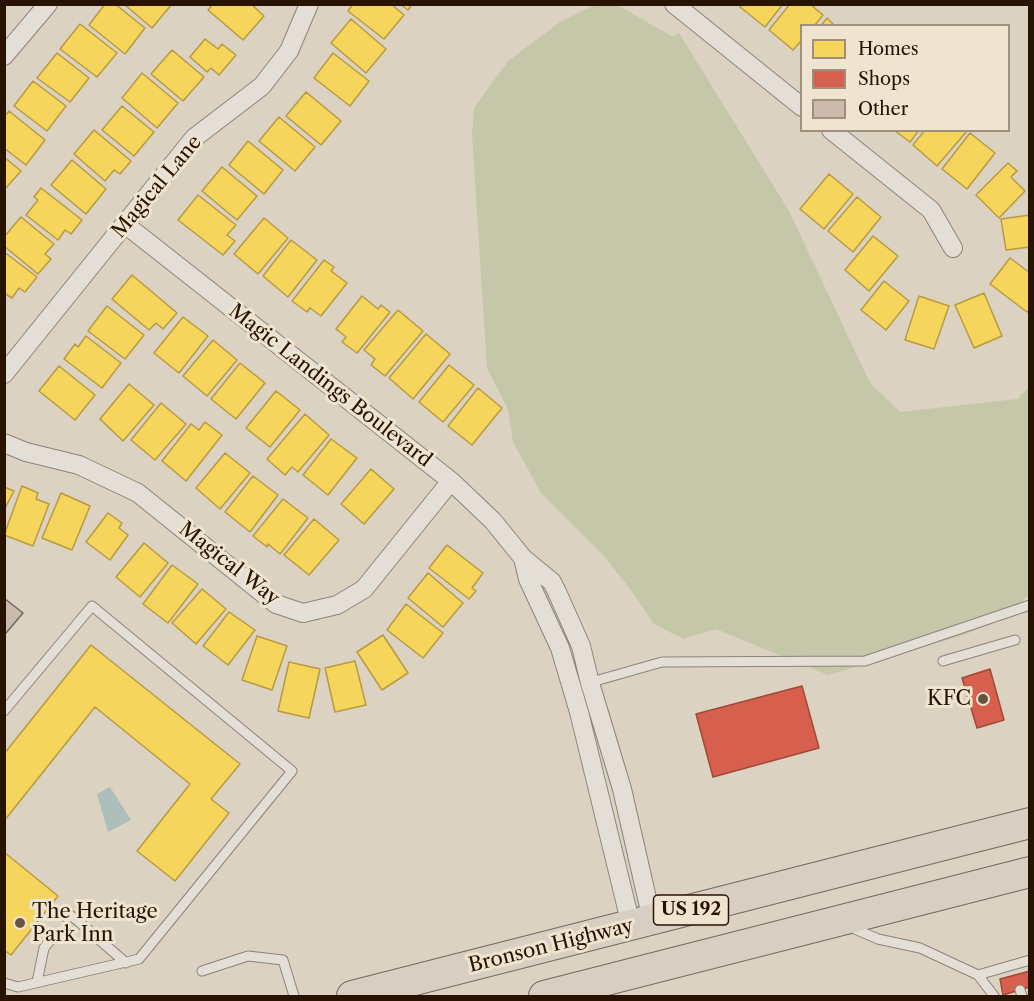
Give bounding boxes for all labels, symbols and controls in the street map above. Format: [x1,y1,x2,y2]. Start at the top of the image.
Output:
legend [800,24,1010,132]
text: Homes [858,38,919,60]
text: Shops [858,68,910,90]
text: Other [858,98,908,120]
street label: Magical Lane [107,131,207,243]
street label: Magic Landings Boulevard [224,299,436,473]
street label: Magical Way [174,517,284,611]
place label: KFC [927,687,971,711]
marker: KFC [976,692,990,706]
road number: US 192 [654,895,728,925]
place label: The Heritage Park Inn [32,900,158,947]
street label: Bronson Highway [466,914,636,978]
marker: The Heritage Park Inn [13,916,27,930]

